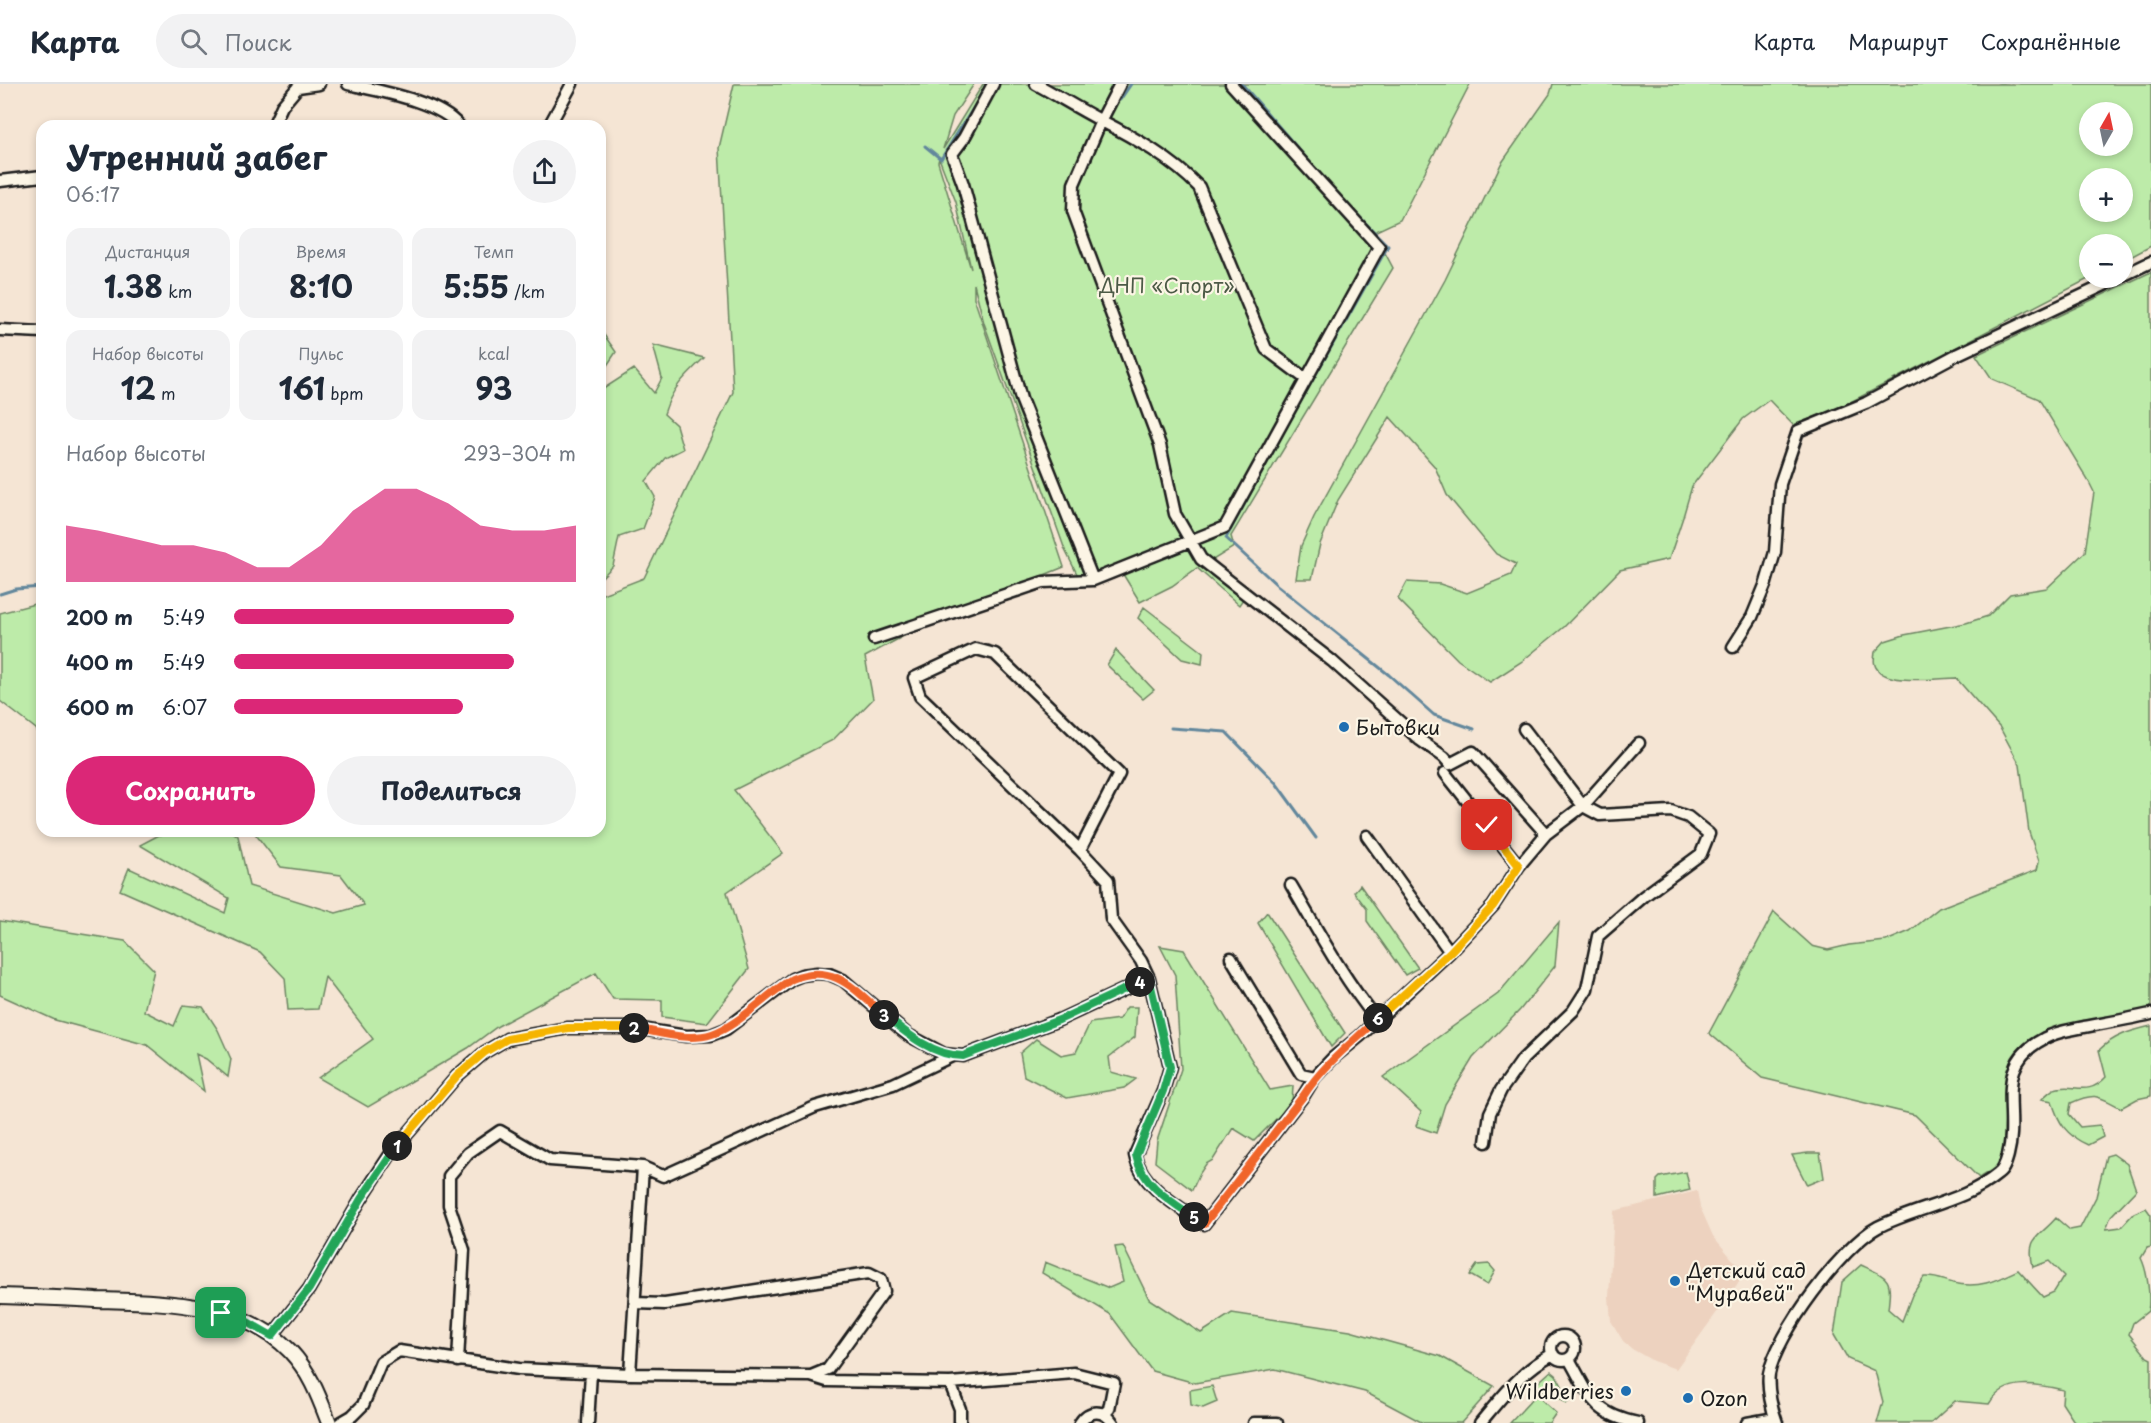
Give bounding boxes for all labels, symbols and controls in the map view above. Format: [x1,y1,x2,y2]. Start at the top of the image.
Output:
search box [156,14,576,68]
text: Карта [30,20,120,63]
icon: search [177,25,210,58]
text: Поиск [225,25,292,58]
text: Карта [1754,25,1815,57]
text: Маршрут [1848,25,1948,57]
text: Сохранённые [1981,25,2121,57]
north arrow [2079,102,2133,156]
map controls [2079,102,2133,288]
text: Утренний забег [66,131,327,181]
button: share [513,140,576,203]
button: + [2079,168,2133,222]
text: 06:17 [66,179,120,209]
button: − [2079,234,2133,288]
text: Дистанция [106,239,190,263]
text: Время [295,239,347,263]
text: Темп [474,239,514,263]
text: 1.38 [104,263,163,308]
text: 8:10 [289,263,353,308]
text: 5:55 [443,263,509,308]
park label: ДНП «Спорт» [1098,270,1235,300]
text: km [163,279,192,303]
text: /km [509,279,545,303]
text: Набор высоты [92,341,204,365]
text: Пульс [298,341,344,365]
text: kcal [478,341,510,365]
text: 12 [120,365,156,410]
text: 161 [278,365,325,410]
text: 93 [475,365,513,410]
text: m [156,381,176,405]
text: bpm [325,381,364,405]
text: Набор высоты [66,438,206,468]
text: 293–304 m [463,438,576,468]
text: 200 m [66,602,133,632]
text: 5:49 [162,602,205,632]
text: 400 m [66,647,134,677]
text: 5:49 [162,647,205,677]
text: 600 m [66,692,134,722]
text: 6:07 [162,692,207,722]
place label: Бытовки [1356,712,1440,742]
marker: Бытовки [1337,720,1351,734]
button: Сохранить [66,756,315,825]
button: Поделиться [327,756,576,825]
pin [1461,799,1512,850]
icon: check [1470,808,1503,841]
pin: 4 [1125,967,1155,997]
text: 4 [1135,970,1145,994]
pin: 3 [869,1000,899,1030]
text: 3 [879,1003,889,1027]
pin: 6 [1363,1003,1393,1033]
text: 6 [1372,1006,1384,1030]
pin: 2 [619,1013,649,1043]
text: 2 [628,1016,640,1040]
pin: 1 [382,1131,412,1161]
text: 1 [393,1134,401,1158]
pin: 5 [1179,1202,1209,1232]
text: 5 [1189,1205,1199,1229]
place label: Детский сад "Муравей" [1686,1255,1806,1308]
marker: Детский сад "Муравей" [1668,1274,1682,1288]
pin [195,1287,246,1338]
icon: arrive [204,1296,237,1329]
place label: Wildberries [1505,1376,1614,1406]
place label: Ozon [1700,1383,1748,1413]
marker: Wildberries [1619,1384,1633,1398]
marker: Ozon [1681,1391,1695,1405]

